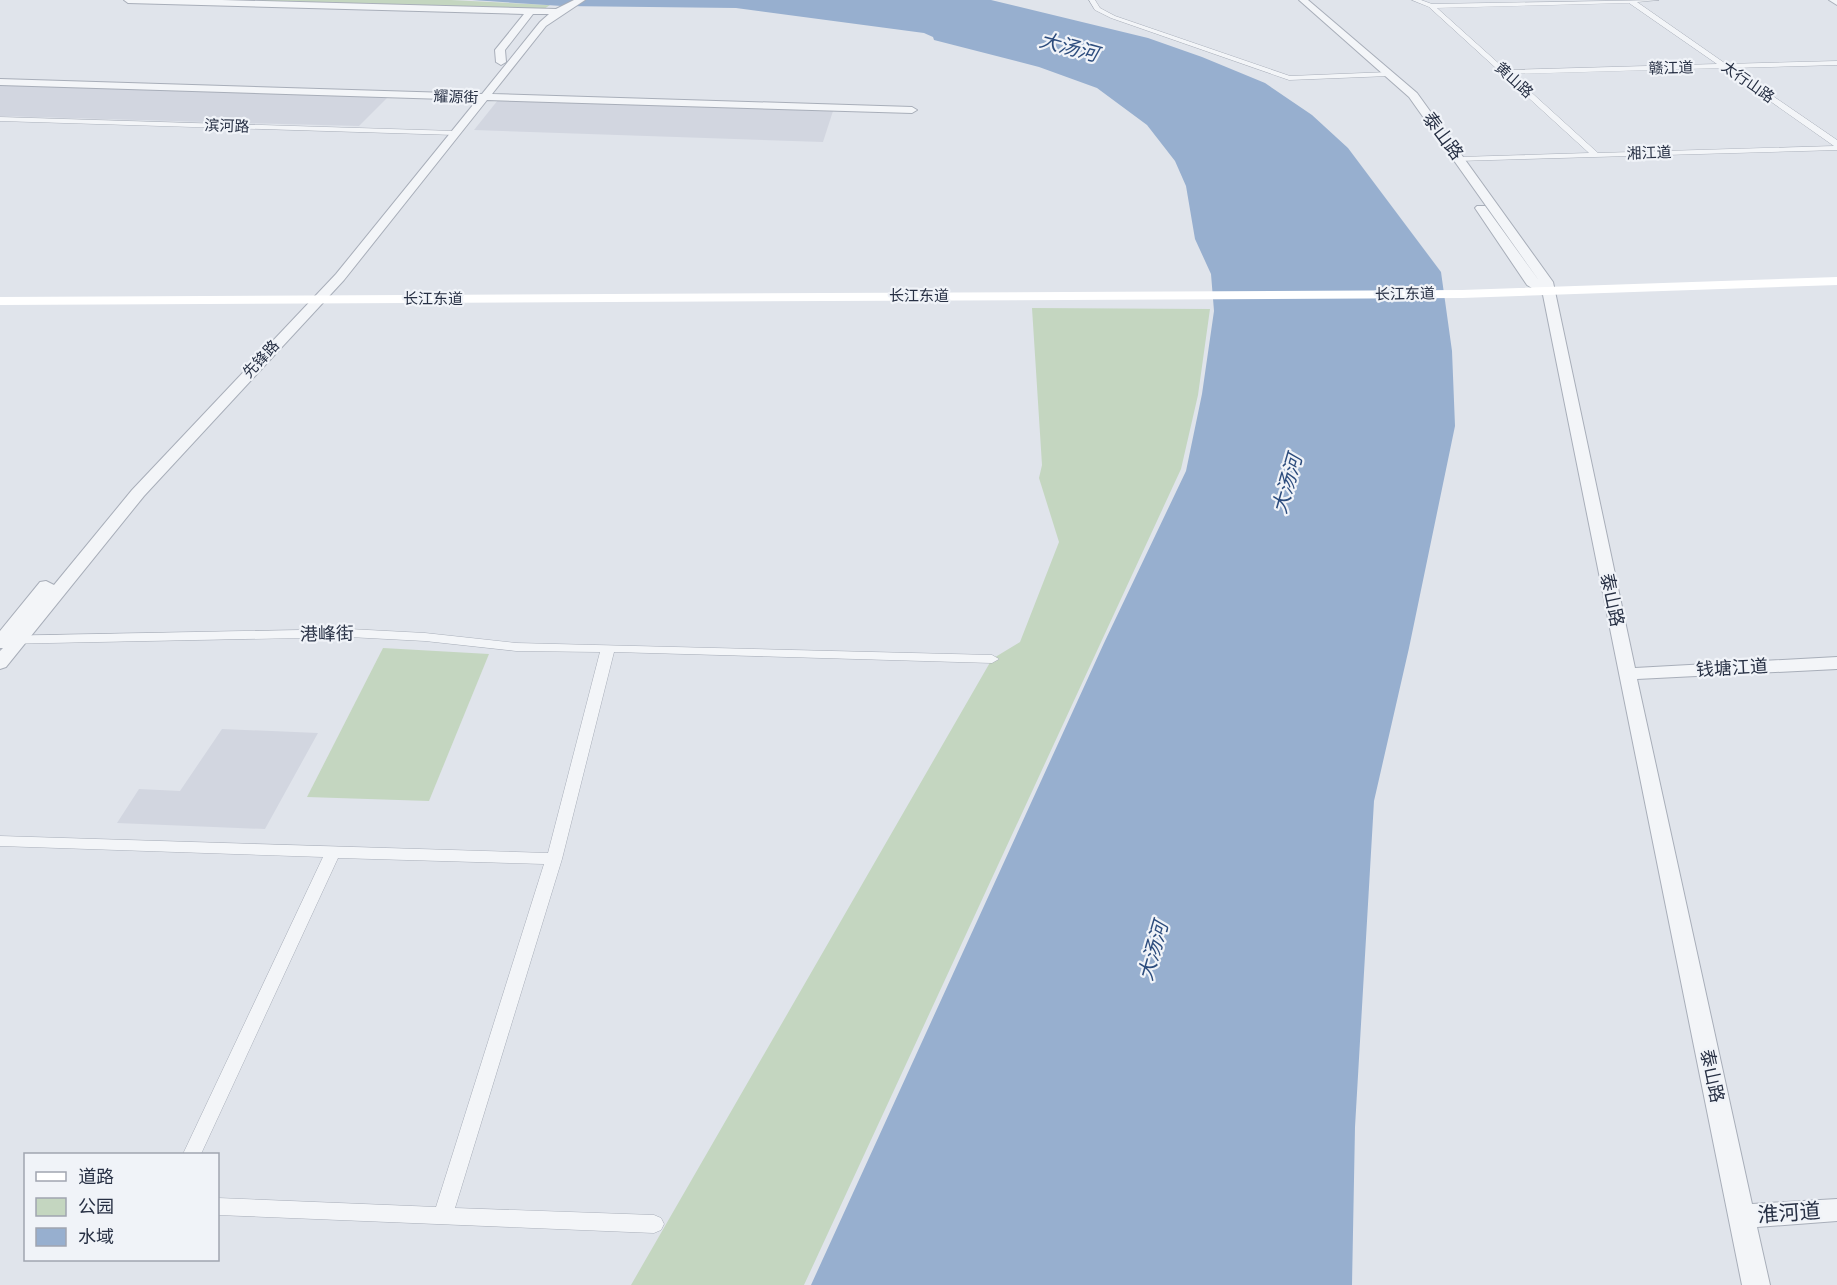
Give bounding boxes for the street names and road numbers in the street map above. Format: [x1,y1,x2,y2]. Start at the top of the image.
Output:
street label: 太行山路 [1719,57,1778,106]
street label: 黄山路 [1492,58,1537,101]
street label: 赣江道 [1648,58,1694,76]
street label: 耀源街 [433,86,479,106]
street label: 泰山路 [1419,107,1469,164]
street label: 滨河路 [204,115,250,135]
street label: 湘江道 [1626,142,1672,162]
street label: 长江东道 [1375,283,1435,303]
street label: 长江东道 [889,286,949,304]
street label: 长江东道 [403,289,463,307]
street label: 先锋路 [238,336,282,381]
street label: 泰山路 [1597,571,1629,628]
street label: 港峰街 [300,622,354,644]
street label: 钱塘江道 [1695,654,1768,680]
street label: 泰山路 [1697,1047,1729,1104]
street label: 淮河道 [1757,1197,1821,1226]

